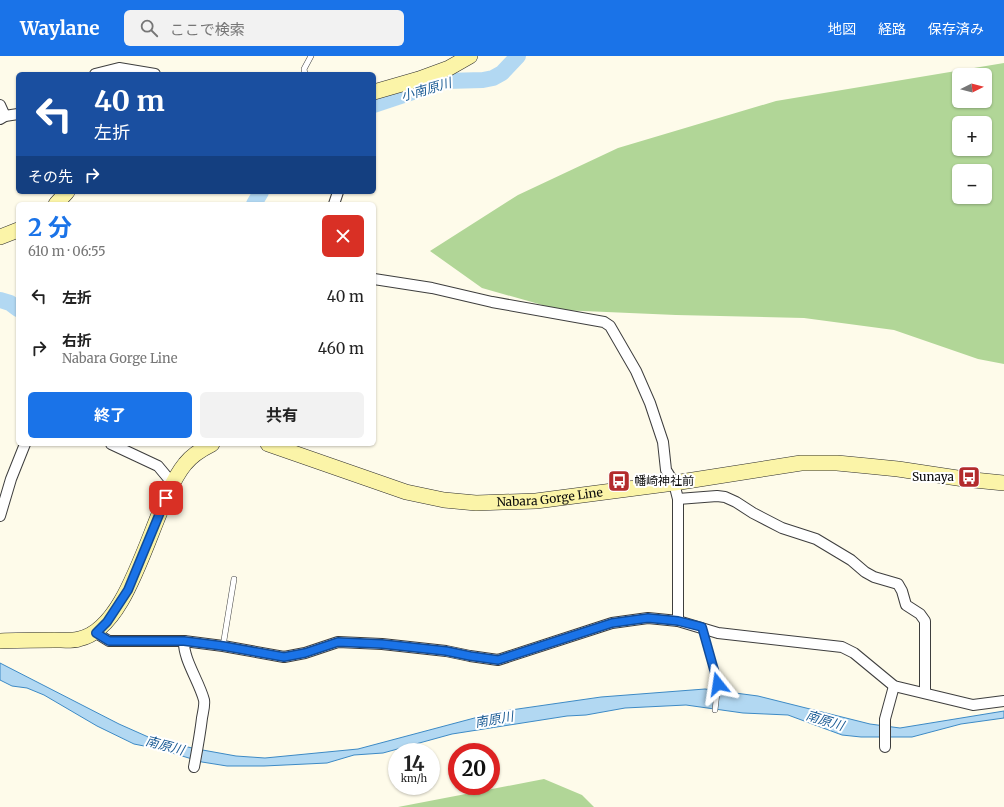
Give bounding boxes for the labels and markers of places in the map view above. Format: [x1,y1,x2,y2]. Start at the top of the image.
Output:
bus stop icon: Sunaya [956,464,982,490]
bus stop icon: 幡崎神社前 [606,468,632,494]
place label: Sunaya [912,469,955,484]
place label: 幡崎神社前 [634,473,694,488]
pin [149,481,183,515]

